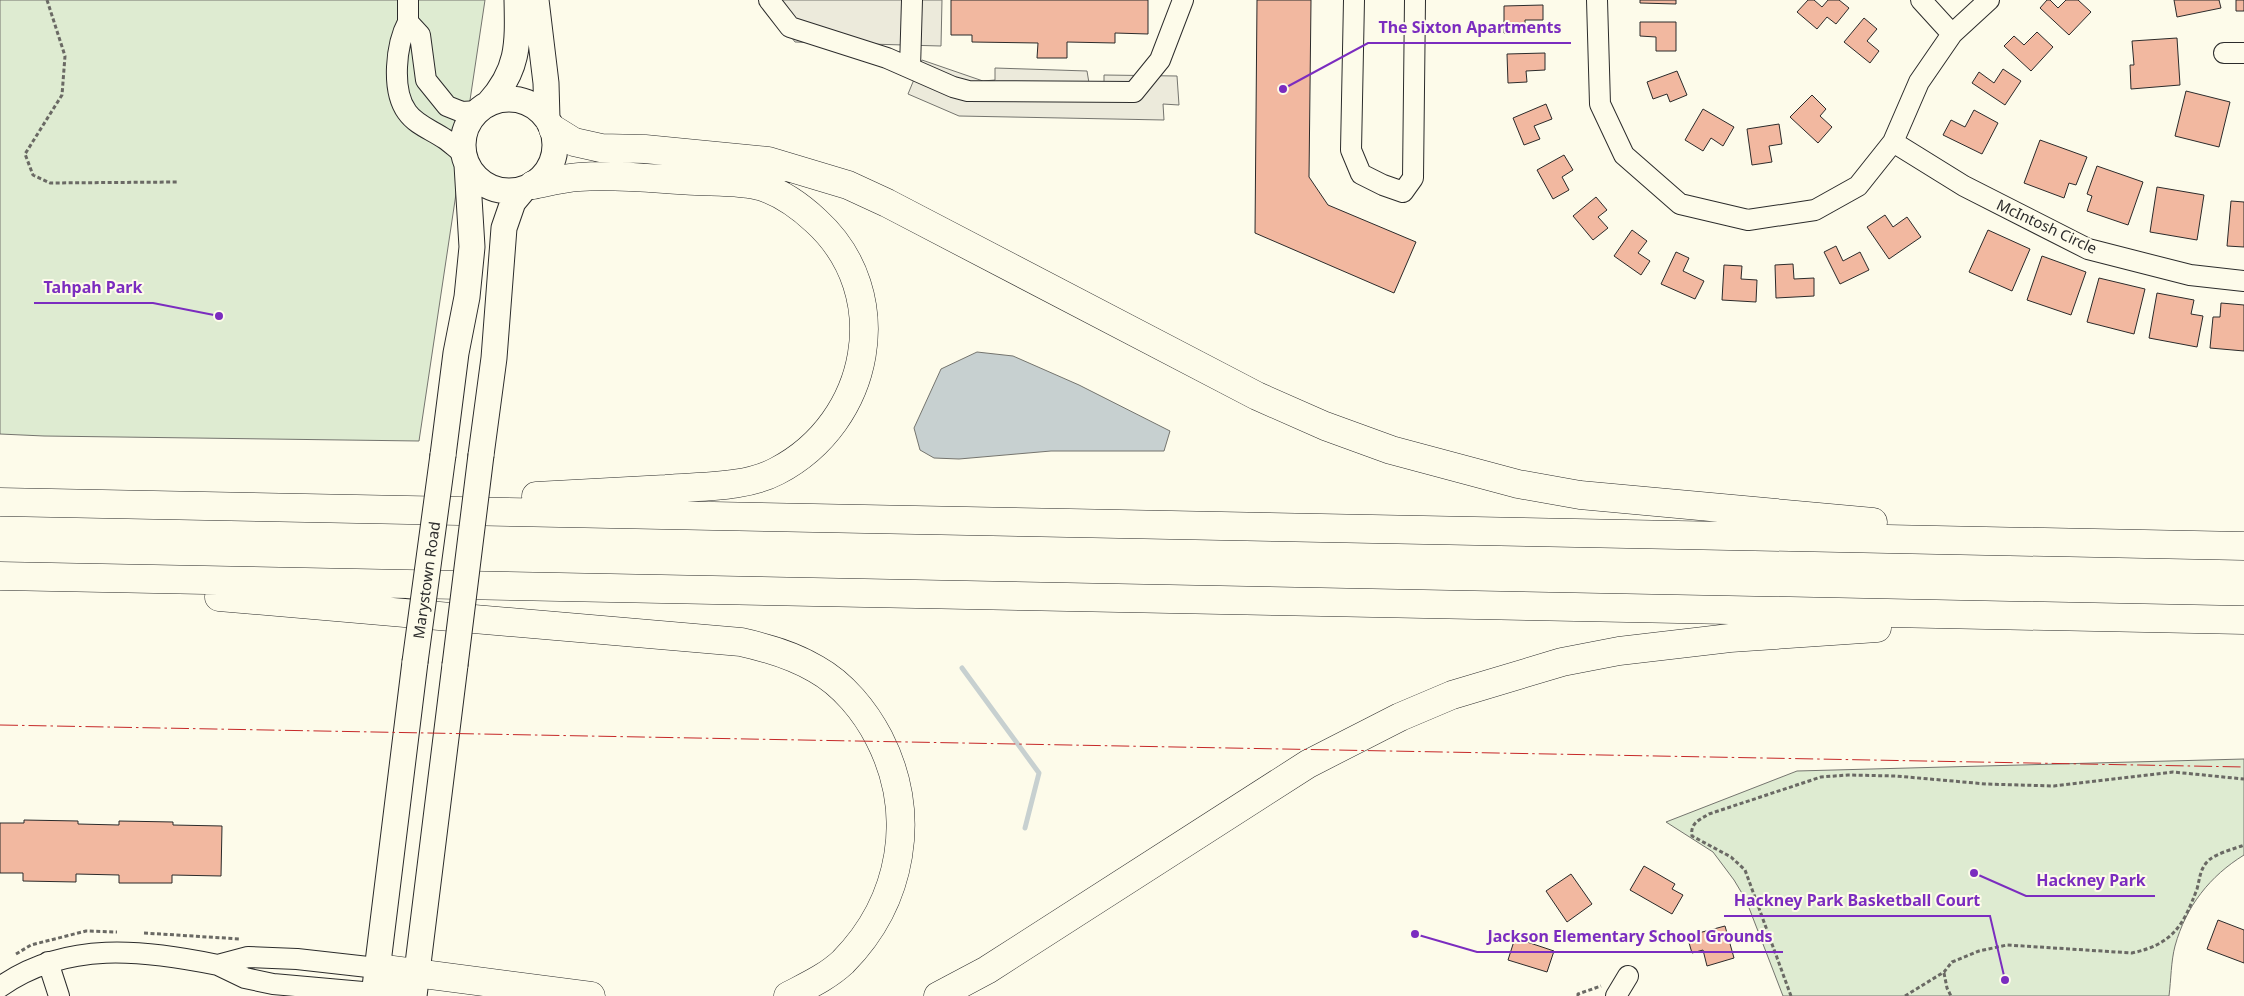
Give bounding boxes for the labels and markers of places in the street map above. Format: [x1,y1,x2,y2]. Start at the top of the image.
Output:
callout: The Sixton Apartments [1368,12,1571,43]
callout: Tahpah Park [34,272,153,303]
callout: Hackney Park [2026,865,2155,896]
callout: Hackney Park Basketball Court [1724,885,1990,916]
callout: Jackson Elementary School Grounds [1477,921,1783,952]

